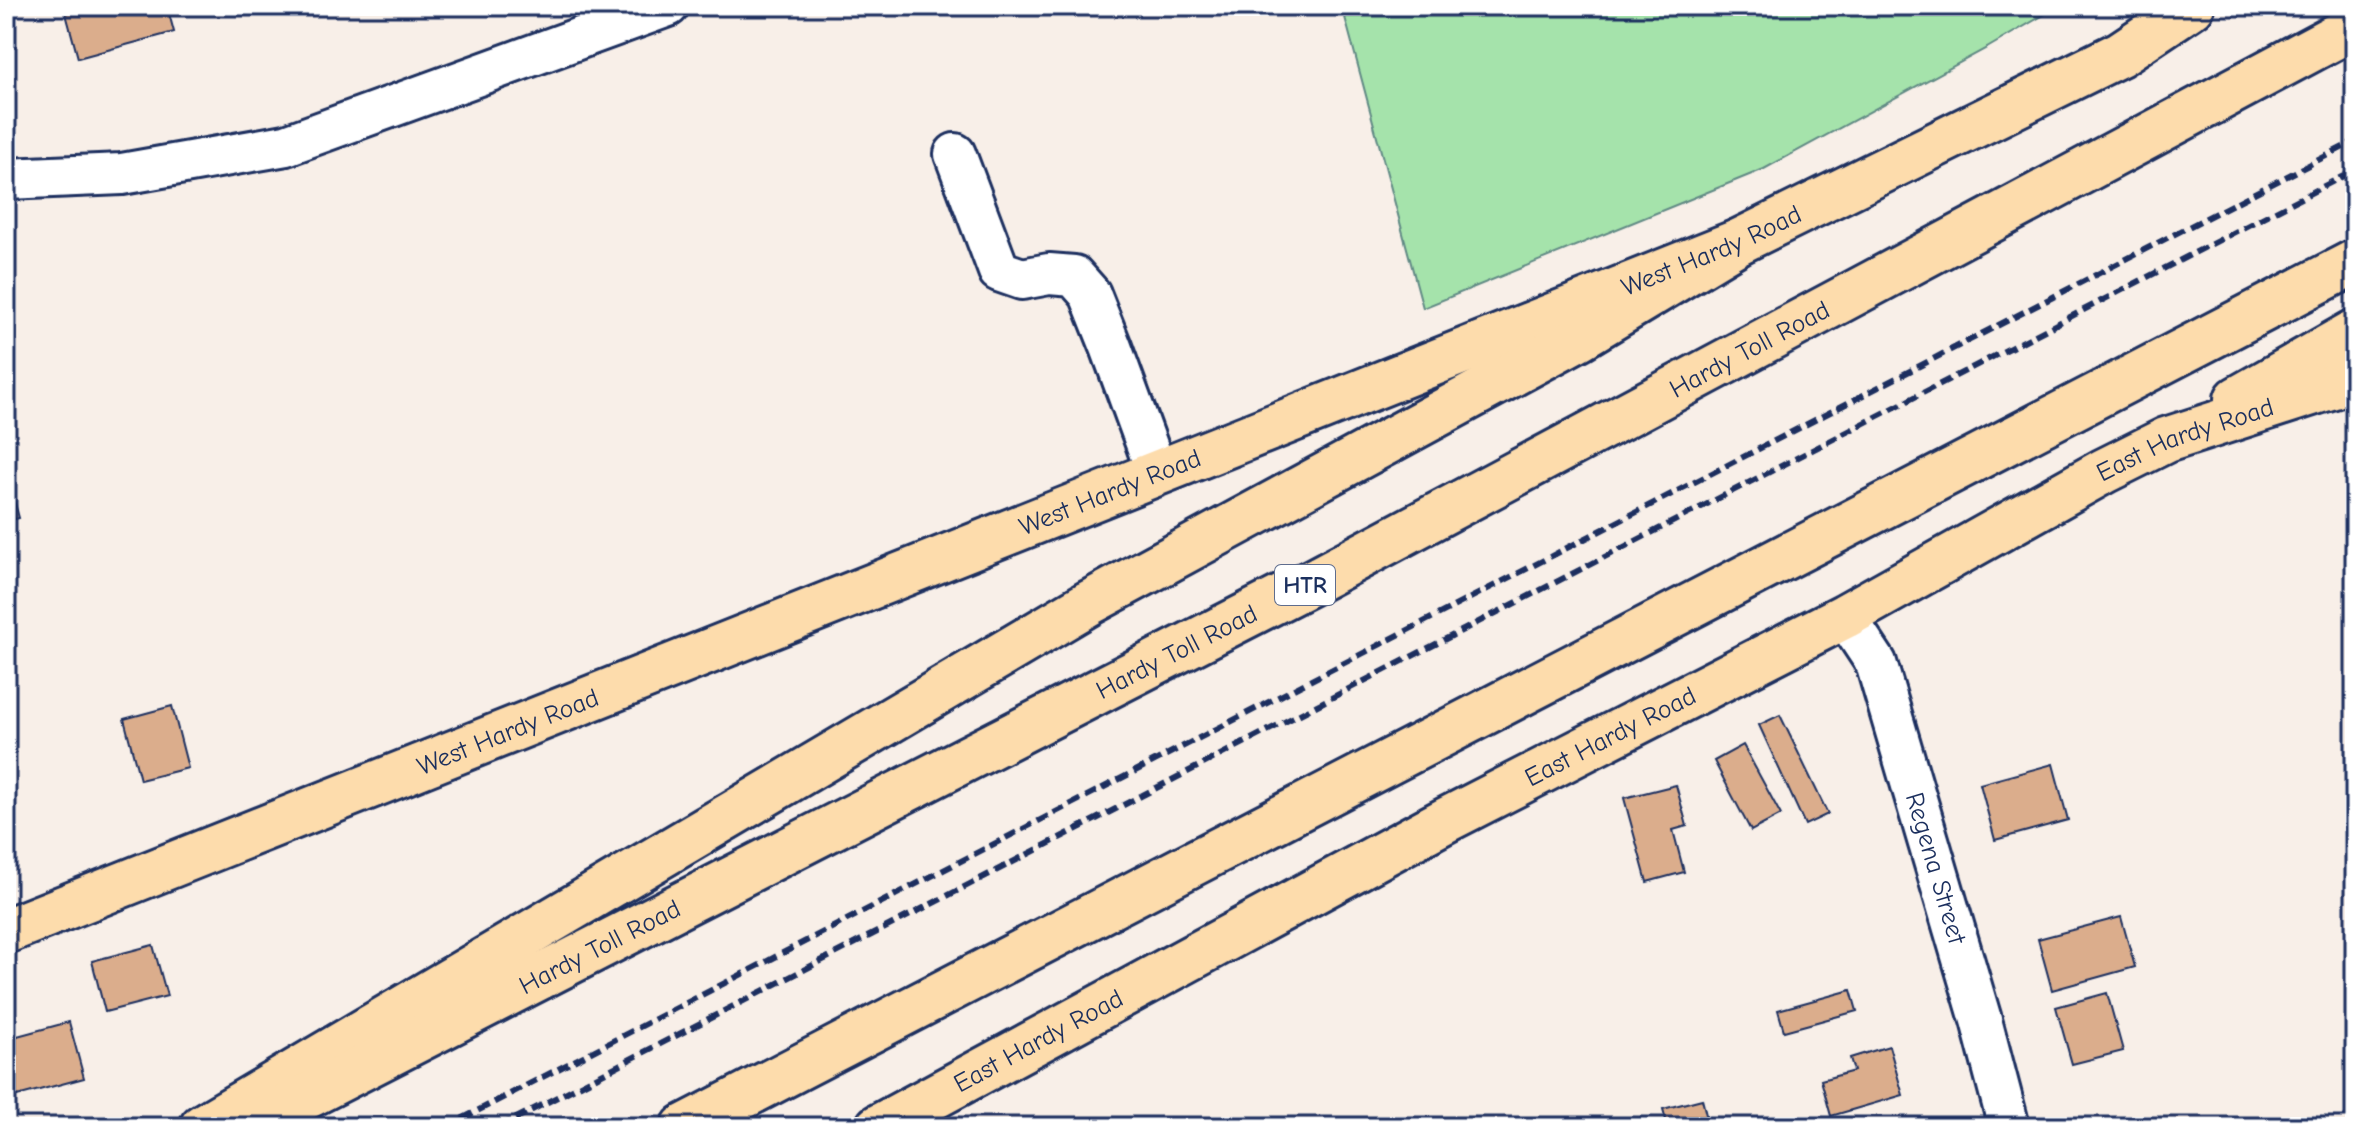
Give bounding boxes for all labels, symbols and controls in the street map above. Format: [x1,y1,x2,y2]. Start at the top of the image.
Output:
street label: West Hardy Road [1617,199,1806,303]
street label: Hardy Toll Road [1665,295,1835,405]
street label: East Hardy Road [2092,392,2278,488]
street label: West Hardy Road [1015,443,1205,542]
road number: HTR [1275,565,1335,605]
street label: Hardy Toll Road [1091,599,1262,706]
street label: East Hardy Road [1520,681,1701,793]
street label: West Hardy Road [413,683,603,782]
street label: Regena Street [1899,789,1972,949]
street label: Hardy Toll Road [514,894,686,1001]
street label: East Hardy Road [949,983,1128,1099]

